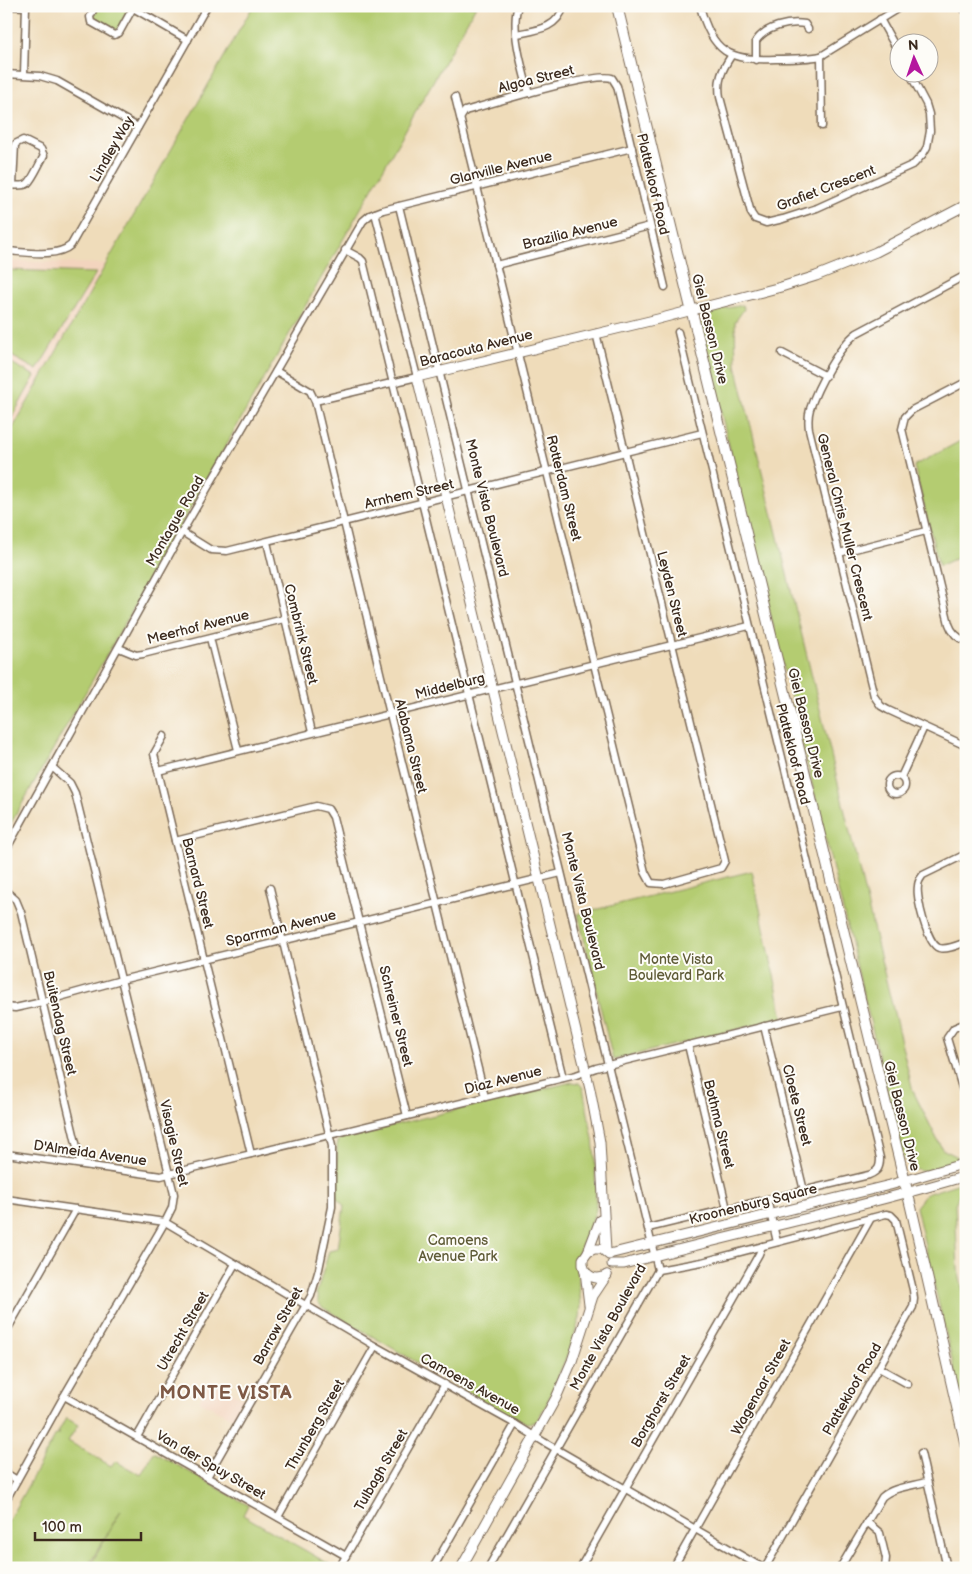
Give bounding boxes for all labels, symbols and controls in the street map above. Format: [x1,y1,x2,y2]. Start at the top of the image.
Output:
north arrow [890,32,940,82]
text: N [908,37,919,54]
street label: Algoa Street [496,61,576,97]
street label: Lindley Way [86,112,138,185]
street label: Plattekloof Road [633,131,673,237]
street label: Glanville Avenue [448,147,554,189]
street label: Grafiet Crescent [774,161,878,215]
street label: Brazilia Avenue [521,213,619,253]
street label: Giel Basson Drive [688,272,732,386]
street label: Baracouta Avenue [418,326,534,370]
street label: General Chris Muller Crescent [813,432,877,623]
street label: Rotterdam Street [543,433,586,543]
street label: Monte Vista Boulevard [462,437,512,579]
street label: Montague Road [142,473,208,569]
street label: Arnhem Street [363,475,456,513]
street label: Leyden Street [653,549,691,639]
street label: Combrink Street [280,582,322,686]
street label: Meerhof Avenue [145,606,251,648]
street label: Giel Basson Drive [784,666,828,780]
street label: Middelburg [413,669,487,703]
street label: Alabama Street [391,697,431,796]
street label: Plattekloof Road [772,702,814,806]
street label: Monte Vista Boulevard [558,830,608,972]
street label: Barnard Street [178,836,218,931]
street label: Sparrman Avenue [224,906,338,950]
park label: Monte Vista Boulevard Park [628,951,724,984]
street label: Schreiner Street [375,964,417,1069]
street label: Buitendag Street [40,969,80,1078]
street label: Giel Basson Drive [880,1059,924,1173]
street label: Diaz Avenue [463,1062,543,1098]
street label: Cloete Street [779,1063,815,1148]
street label: Bothma Street [700,1078,738,1171]
street label: Visagie Street [156,1098,192,1189]
street label: D'Almeida Avenue [32,1137,148,1169]
street label: Kroonenburg Square [687,1180,819,1228]
park label: Camoens Avenue Park [419,1232,498,1265]
street label: Monte Vista Boulevard [566,1261,650,1393]
street label: Barrow Street [250,1283,307,1368]
street label: Utrecht Street [153,1288,213,1374]
street label: Wagenaar Street [728,1335,795,1438]
street label: Plattekloof Road [819,1340,885,1438]
street label: Camoens Avenue [417,1350,523,1418]
street label: Borghorst Street [628,1351,695,1450]
street label: Thunberg Street [282,1376,348,1474]
district label: MONTE VISTA [159,1382,293,1405]
street label: Tulbagh Street [351,1425,412,1514]
street label: Van der Spuy Street [153,1427,269,1504]
scale bar [35,1509,141,1541]
text: 100 m [42,1518,82,1537]

